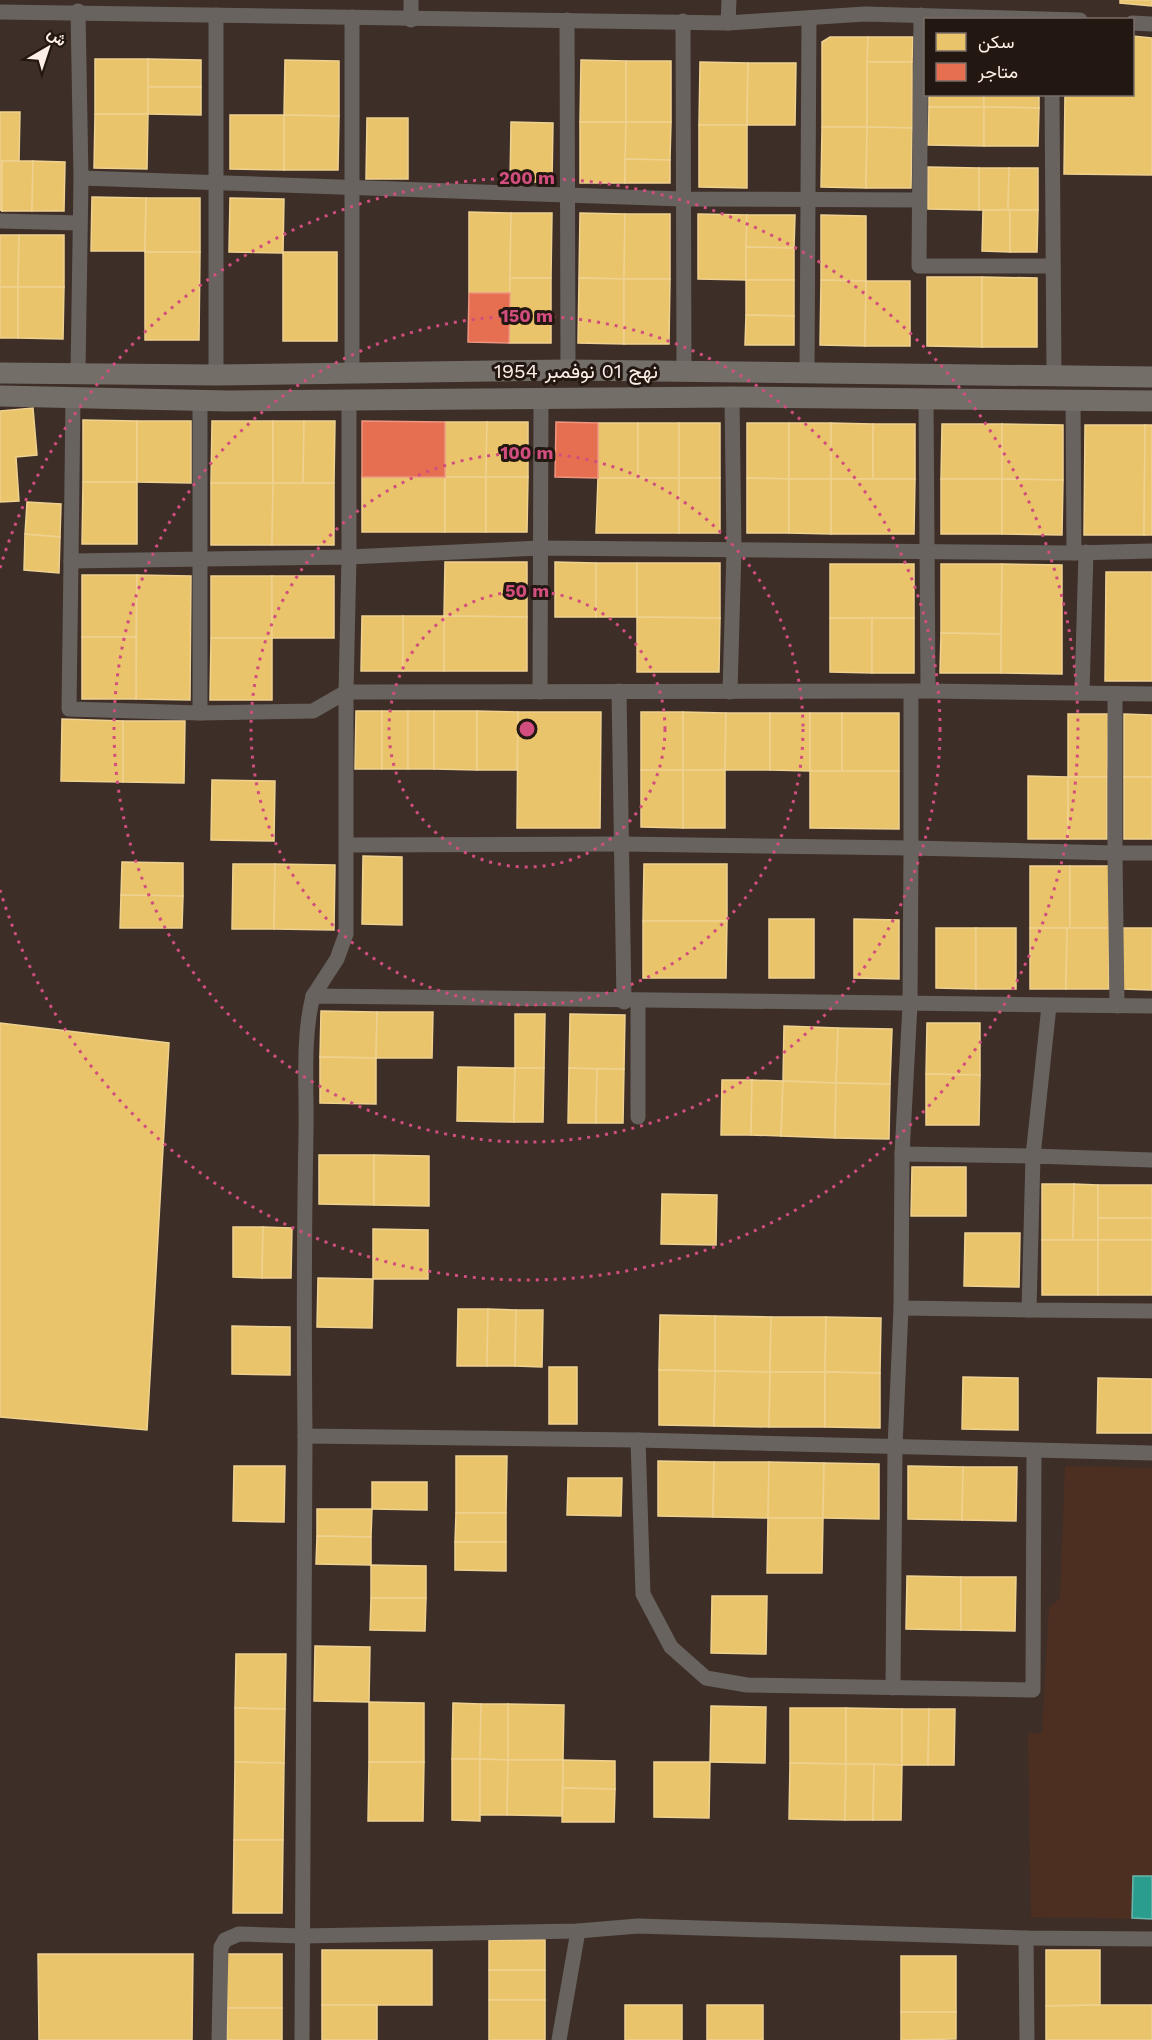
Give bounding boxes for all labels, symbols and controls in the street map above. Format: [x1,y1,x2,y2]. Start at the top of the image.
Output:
north arrow [18,18,78,78]
legend [924,18,1134,96]
text: ش [44,23,71,50]
text: سكن [978,31,1014,53]
text: متاجر [977,61,1018,83]
text: 200 m [499,167,555,188]
text: 150 m [501,305,553,326]
street label: نهج 01 نوفمبر 1954 [494,359,658,385]
text: 100 m [500,442,554,463]
text: 50 m [505,580,549,601]
centre of rings [517,719,537,739]

